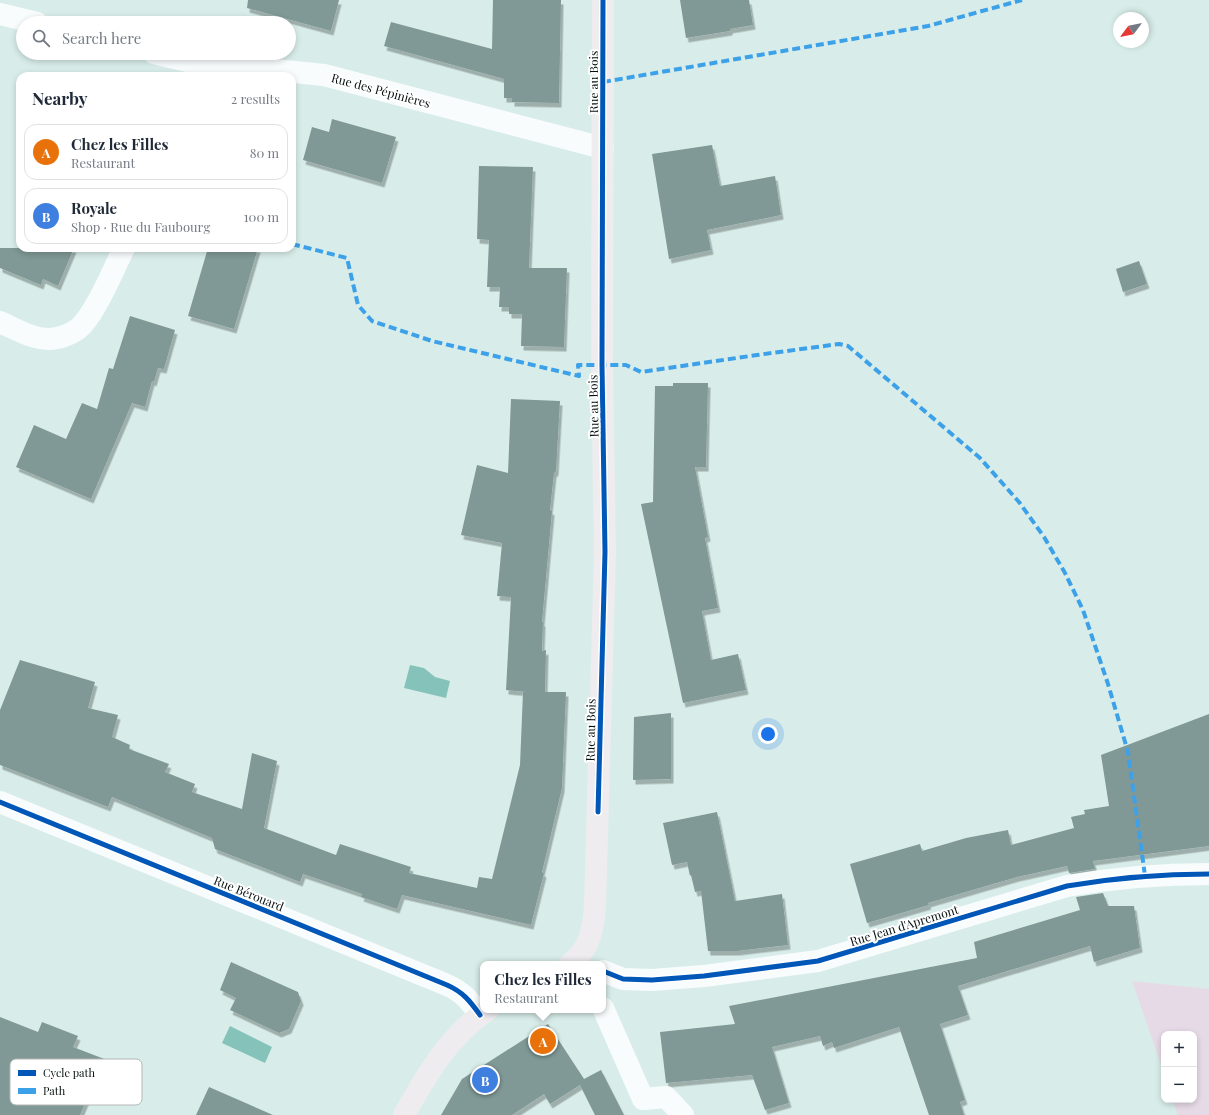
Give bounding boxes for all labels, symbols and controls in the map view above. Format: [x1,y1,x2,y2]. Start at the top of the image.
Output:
north arrow [1113,12,1149,48]
search box [16,16,296,60]
icon: search [30,27,52,49]
text: Search here [62,28,141,48]
street label: Rue au Bois [585,51,601,113]
street label: Rue des Pépinières [330,69,432,111]
text: Nearby [32,87,87,109]
text: 2 results [231,90,280,107]
text: Chez les Filles [71,134,169,154]
text: A [42,144,50,161]
text: 80 m [250,144,279,161]
text: Restaurant [71,154,135,171]
text: Royale [71,198,117,218]
text: B [42,208,50,225]
text: 100 m [244,208,279,225]
text: Shop · Rue du Faubourg [71,218,210,235]
street label: Rue au Bois [584,375,602,437]
street label: Rue au Bois [581,699,599,761]
your location [758,724,778,744]
street label: Rue Bérouard [212,872,286,914]
street label: Rue Jean d'Apremont [848,901,961,949]
popup [480,961,606,1013]
text: Chez les Filles [494,969,592,989]
text: Restaurant [494,989,558,1006]
pin: A [530,1026,556,1056]
map controls [1161,1031,1197,1103]
button: + [1161,1031,1197,1067]
legend [10,1059,142,1105]
text: Cycle path [43,1065,95,1080]
pin: B [472,1065,498,1095]
button: − [1161,1067,1197,1103]
text: Path [43,1083,66,1098]

